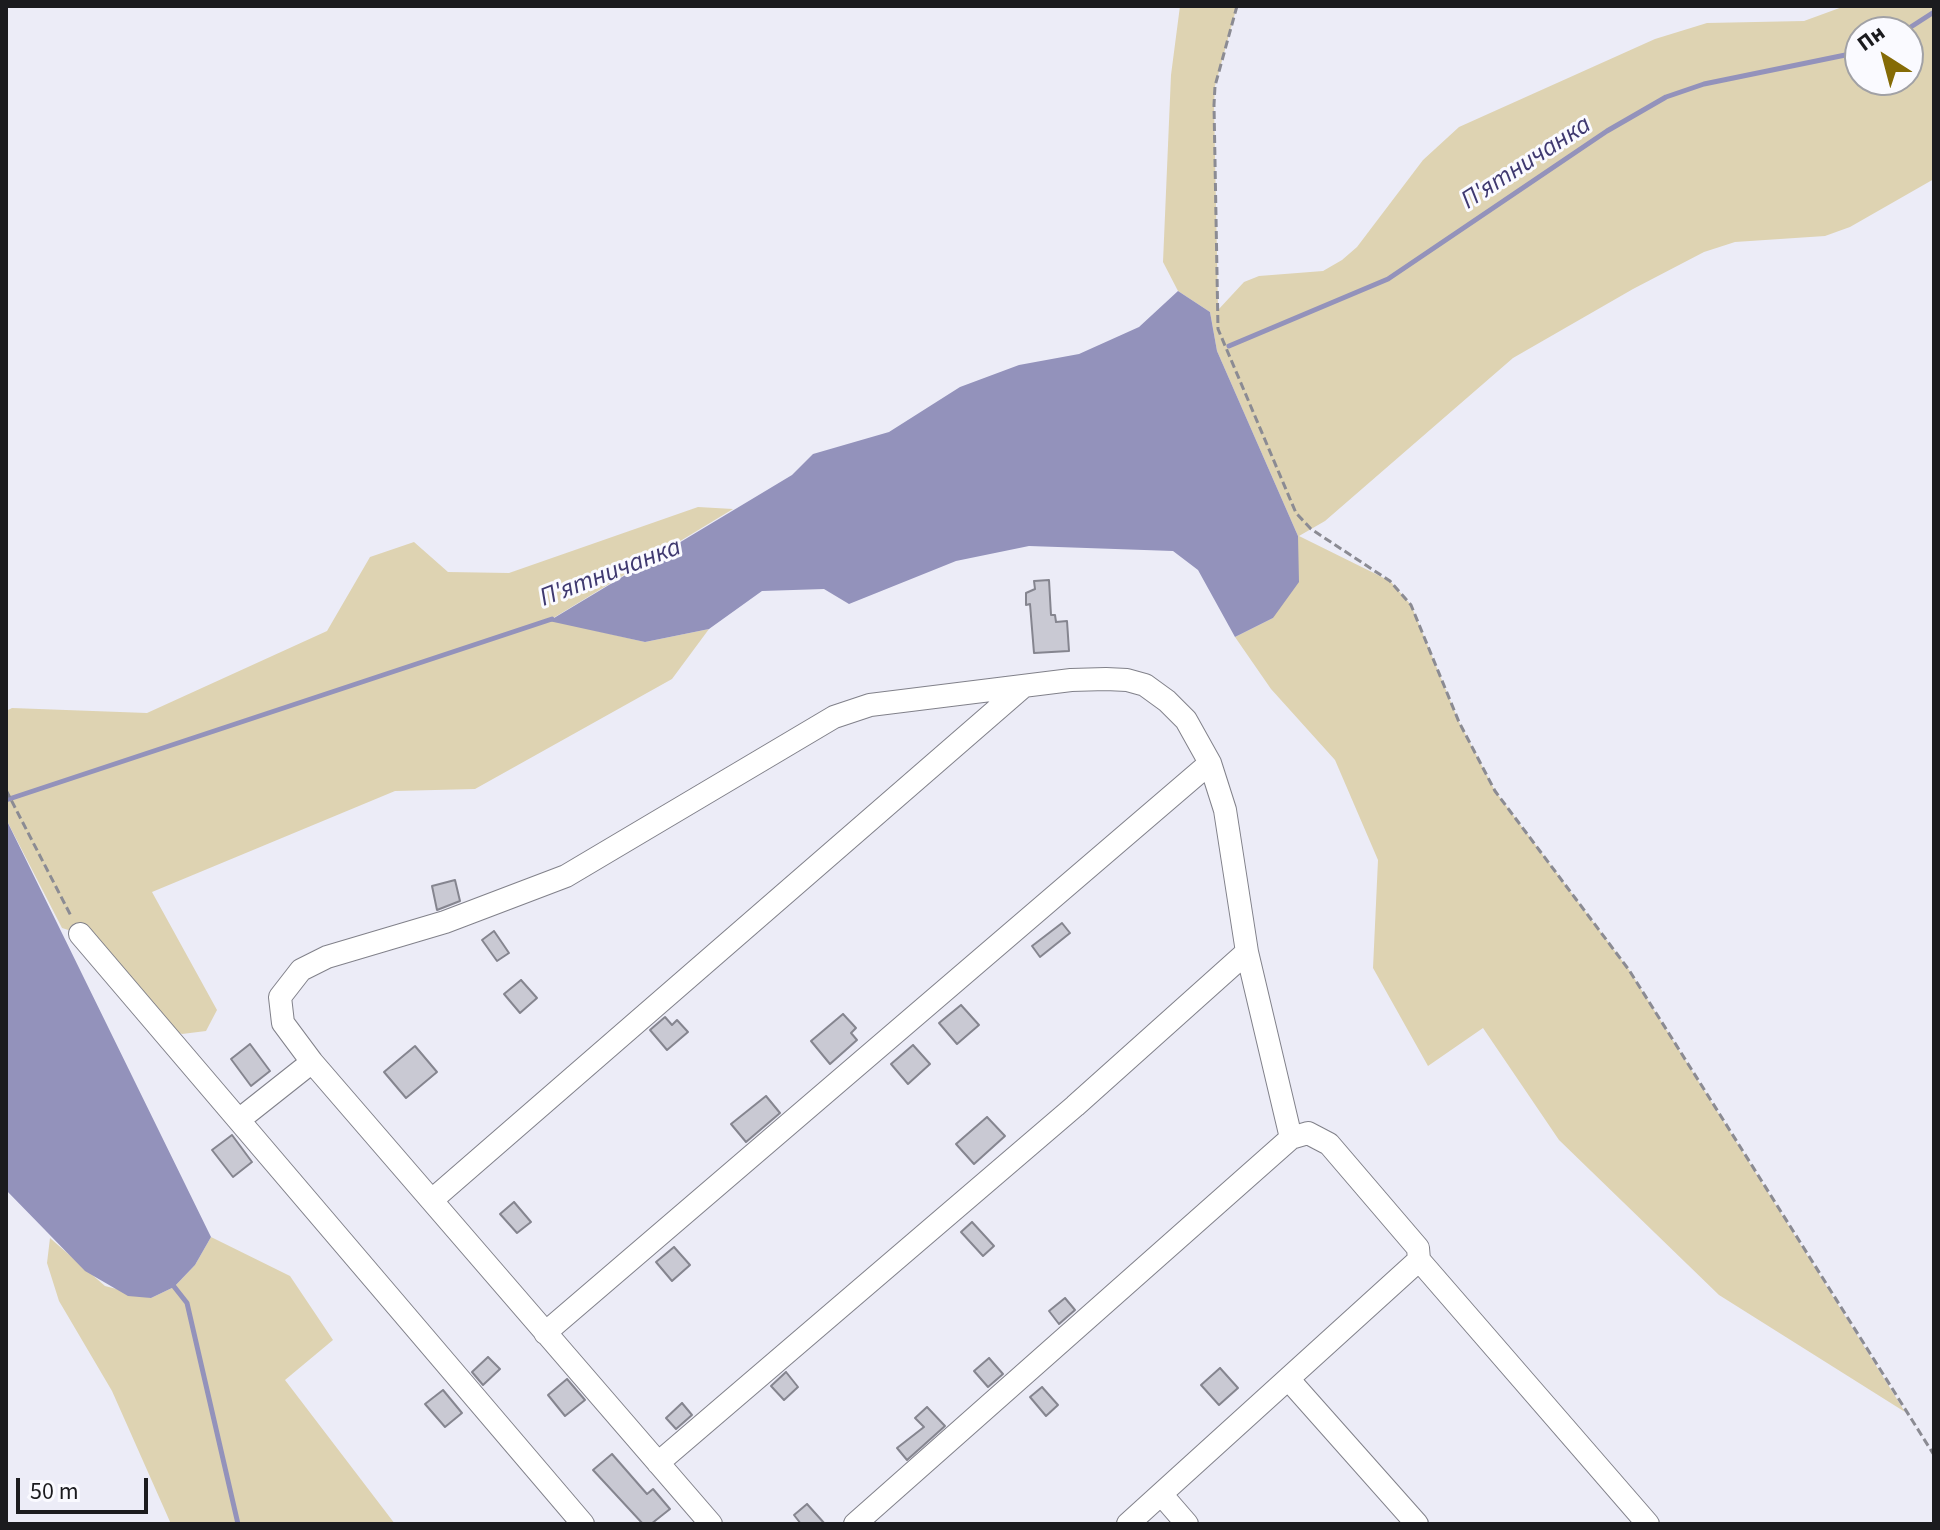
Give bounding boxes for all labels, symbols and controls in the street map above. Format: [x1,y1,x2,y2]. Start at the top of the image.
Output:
north arrow [1844,16,1924,96]
text: Пн [1851,17,1892,59]
water label: П'ятничанка [1456,110,1598,218]
water label: П'ятничанка [536,533,686,615]
scale bar [20,1462,152,1512]
text: 50 m [30,1474,79,1509]

